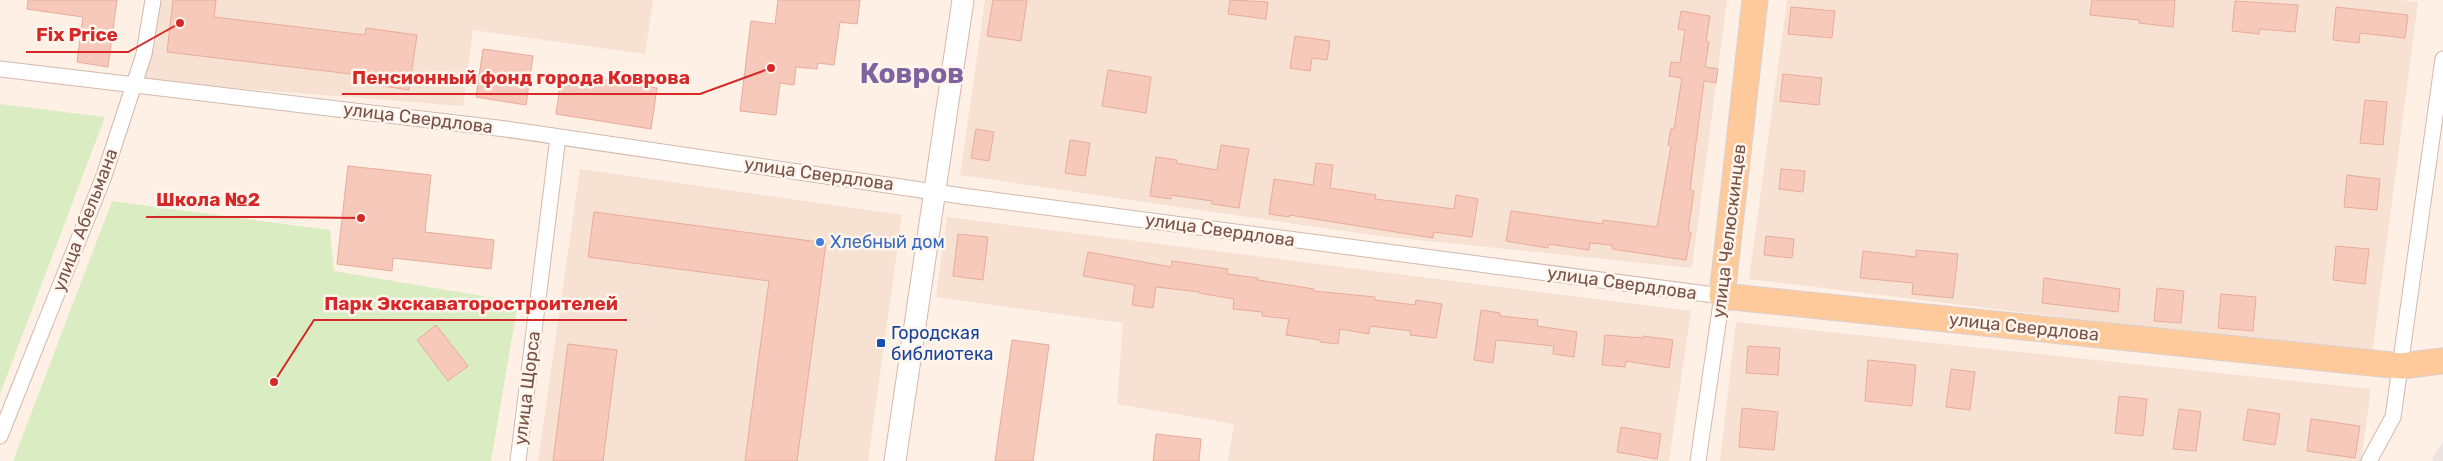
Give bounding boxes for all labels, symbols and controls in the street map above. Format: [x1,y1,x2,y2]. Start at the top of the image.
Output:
callout: Fix Price [26,18,128,52]
text: Fix Price [36,23,118,46]
district label: Ковров [860,57,964,90]
callout: Пенсионный фонд города Коврова [342,60,700,94]
text: Пенсионный фонд города Коврова [352,66,690,89]
street label: улица Свердлова [342,98,494,138]
street label: улица Челюскинцев [1707,143,1751,319]
street label: улица Абельмана [48,145,122,295]
street label: улица Свердлова [743,153,895,195]
callout: Школа №2 [146,183,270,217]
text: Школа №2 [156,188,260,211]
street label: улица Свердлова [1144,209,1296,251]
place label: Хлебный дом [830,231,945,253]
marker: Хлебный дом [814,236,826,248]
street label: улица Свердлова [1546,262,1698,304]
callout: Парк Экскаваторостроителей [314,286,627,320]
text: Парк Экскаваторостроителей [324,292,618,315]
street label: улица Свердлова [1948,308,2100,346]
place label: Городская библиотека [891,322,994,365]
street label: улица Щорса [509,330,545,446]
marker: Городская библиотека [875,337,887,349]

